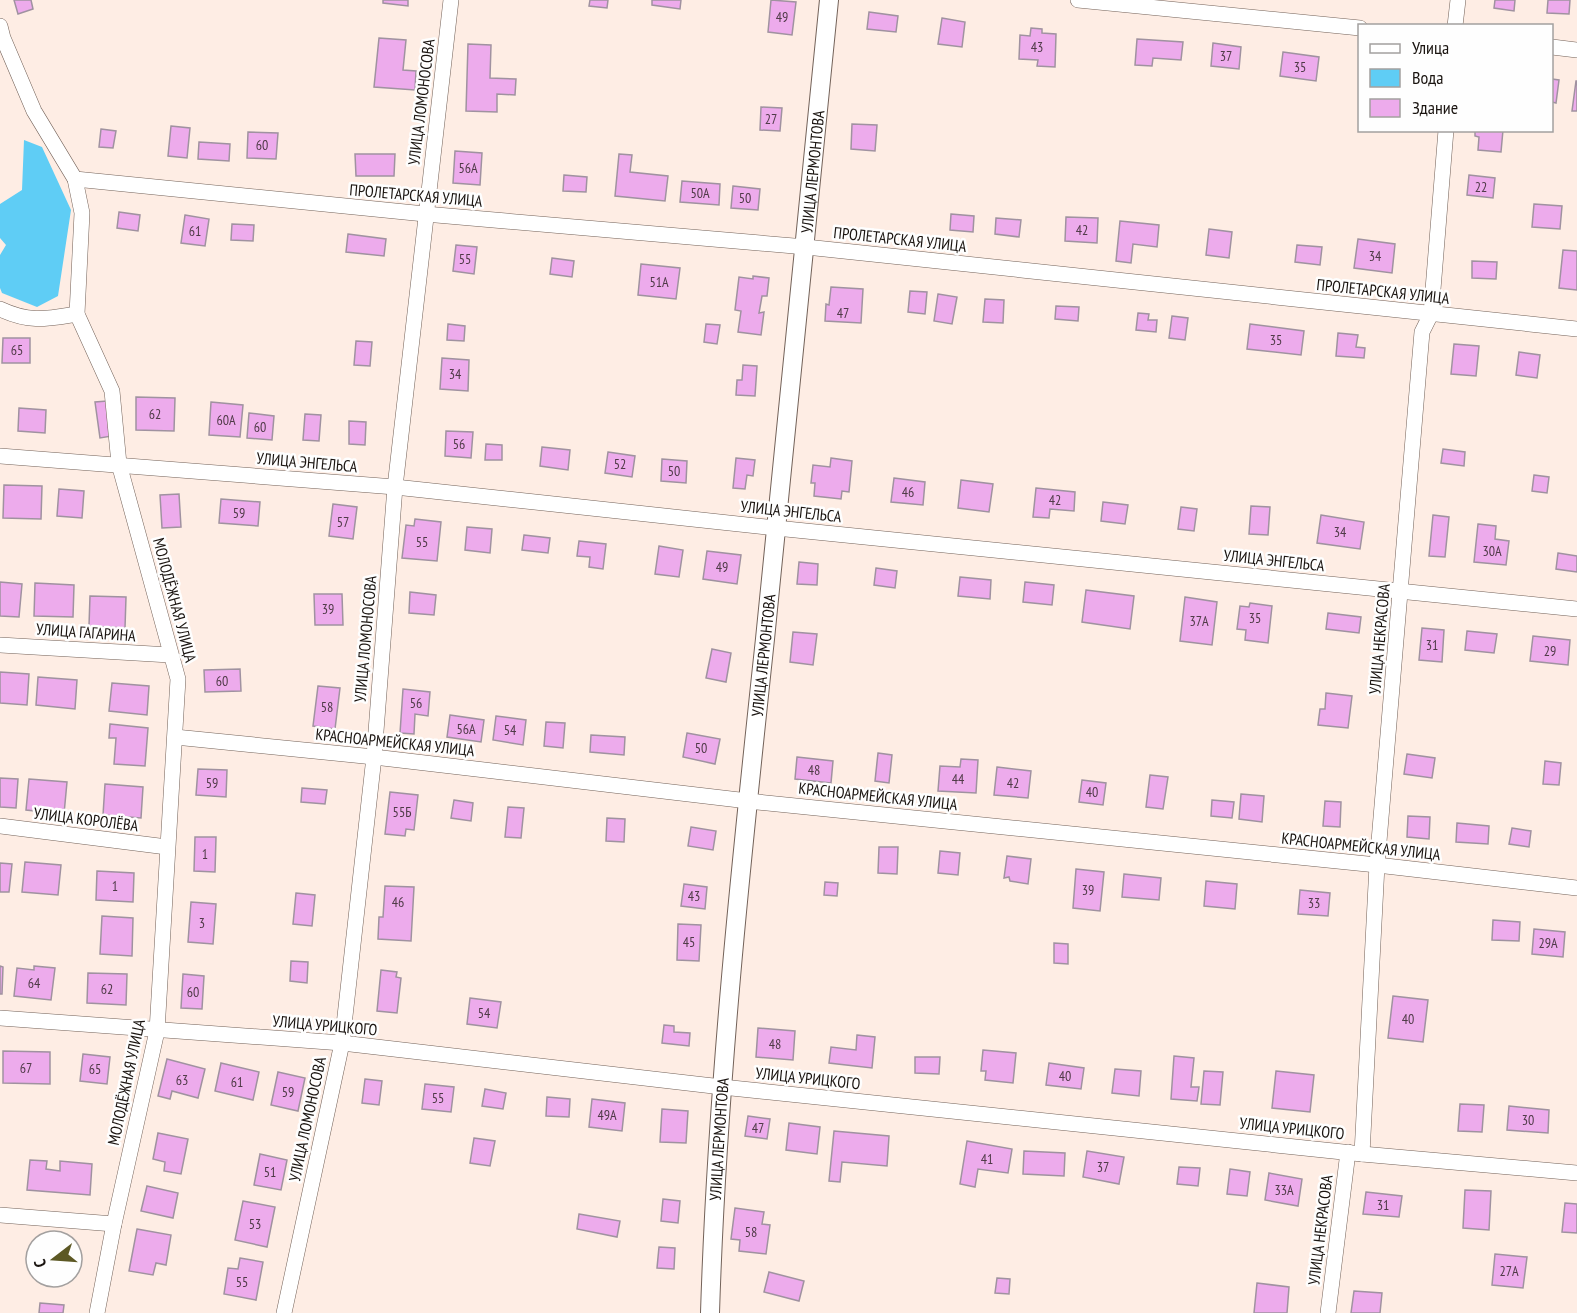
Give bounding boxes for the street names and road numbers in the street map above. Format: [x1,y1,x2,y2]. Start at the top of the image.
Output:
street label: УЛИЦА ЛОМОНОСОВА [403,37,439,166]
street label: УЛИЦА ЛЕРМОНТОВА [796,109,828,234]
street label: ПРОЛЕТАРСКАЯ УЛИЦА [349,179,484,211]
street label: ПРОЛЕТАРСКАЯ УЛИЦА [833,222,968,256]
street label: ПРОЛЕТАРСКАЯ УЛИЦА [1316,274,1451,308]
street label: УЛИЦА ЭНГЕЛЬСА [256,448,359,476]
street label: УЛИЦА ЭНГЕЛЬСА [740,496,843,526]
street label: МОЛОДЁЖНАЯ УЛИЦА [149,536,201,665]
street label: УЛИЦА ЭНГЕЛЬСА [1223,545,1326,575]
street label: УЛИЦА ЛОМОНОСОВА [350,574,381,703]
street label: УЛИЦА НЕКРАСОВА [1364,583,1394,695]
street label: УЛИЦА ЛЕРМОНТОВА [747,593,780,718]
street label: УЛИЦА ГАГАРИНА [36,619,137,645]
street label: КРАСНОАРМЕЙСКАЯ УЛИЦА [315,724,476,760]
street label: КРАСНОАРМЕЙСКАЯ УЛИЦА [798,778,959,814]
street label: УЛИЦА КОРОЛЁВА [33,803,140,835]
street label: КРАСНОАРМЕЙСКАЯ УЛИЦА [1281,828,1442,864]
street label: УЛИЦА УРИЦКОГО [272,1010,378,1040]
street label: МОЛОДЁЖНАЯ УЛИЦА [103,1017,149,1147]
street label: УЛИЦА ЛОМОНОСОВА [284,1054,330,1183]
street label: УЛИЦА УРИЦКОГО [755,1063,862,1093]
street label: УЛИЦА ЛЕРМОНТОВА [705,1077,733,1201]
street label: УЛИЦА УРИЦКОГО [1239,1113,1346,1143]
street label: УЛИЦА НЕКРАСОВА [1303,1173,1337,1286]

